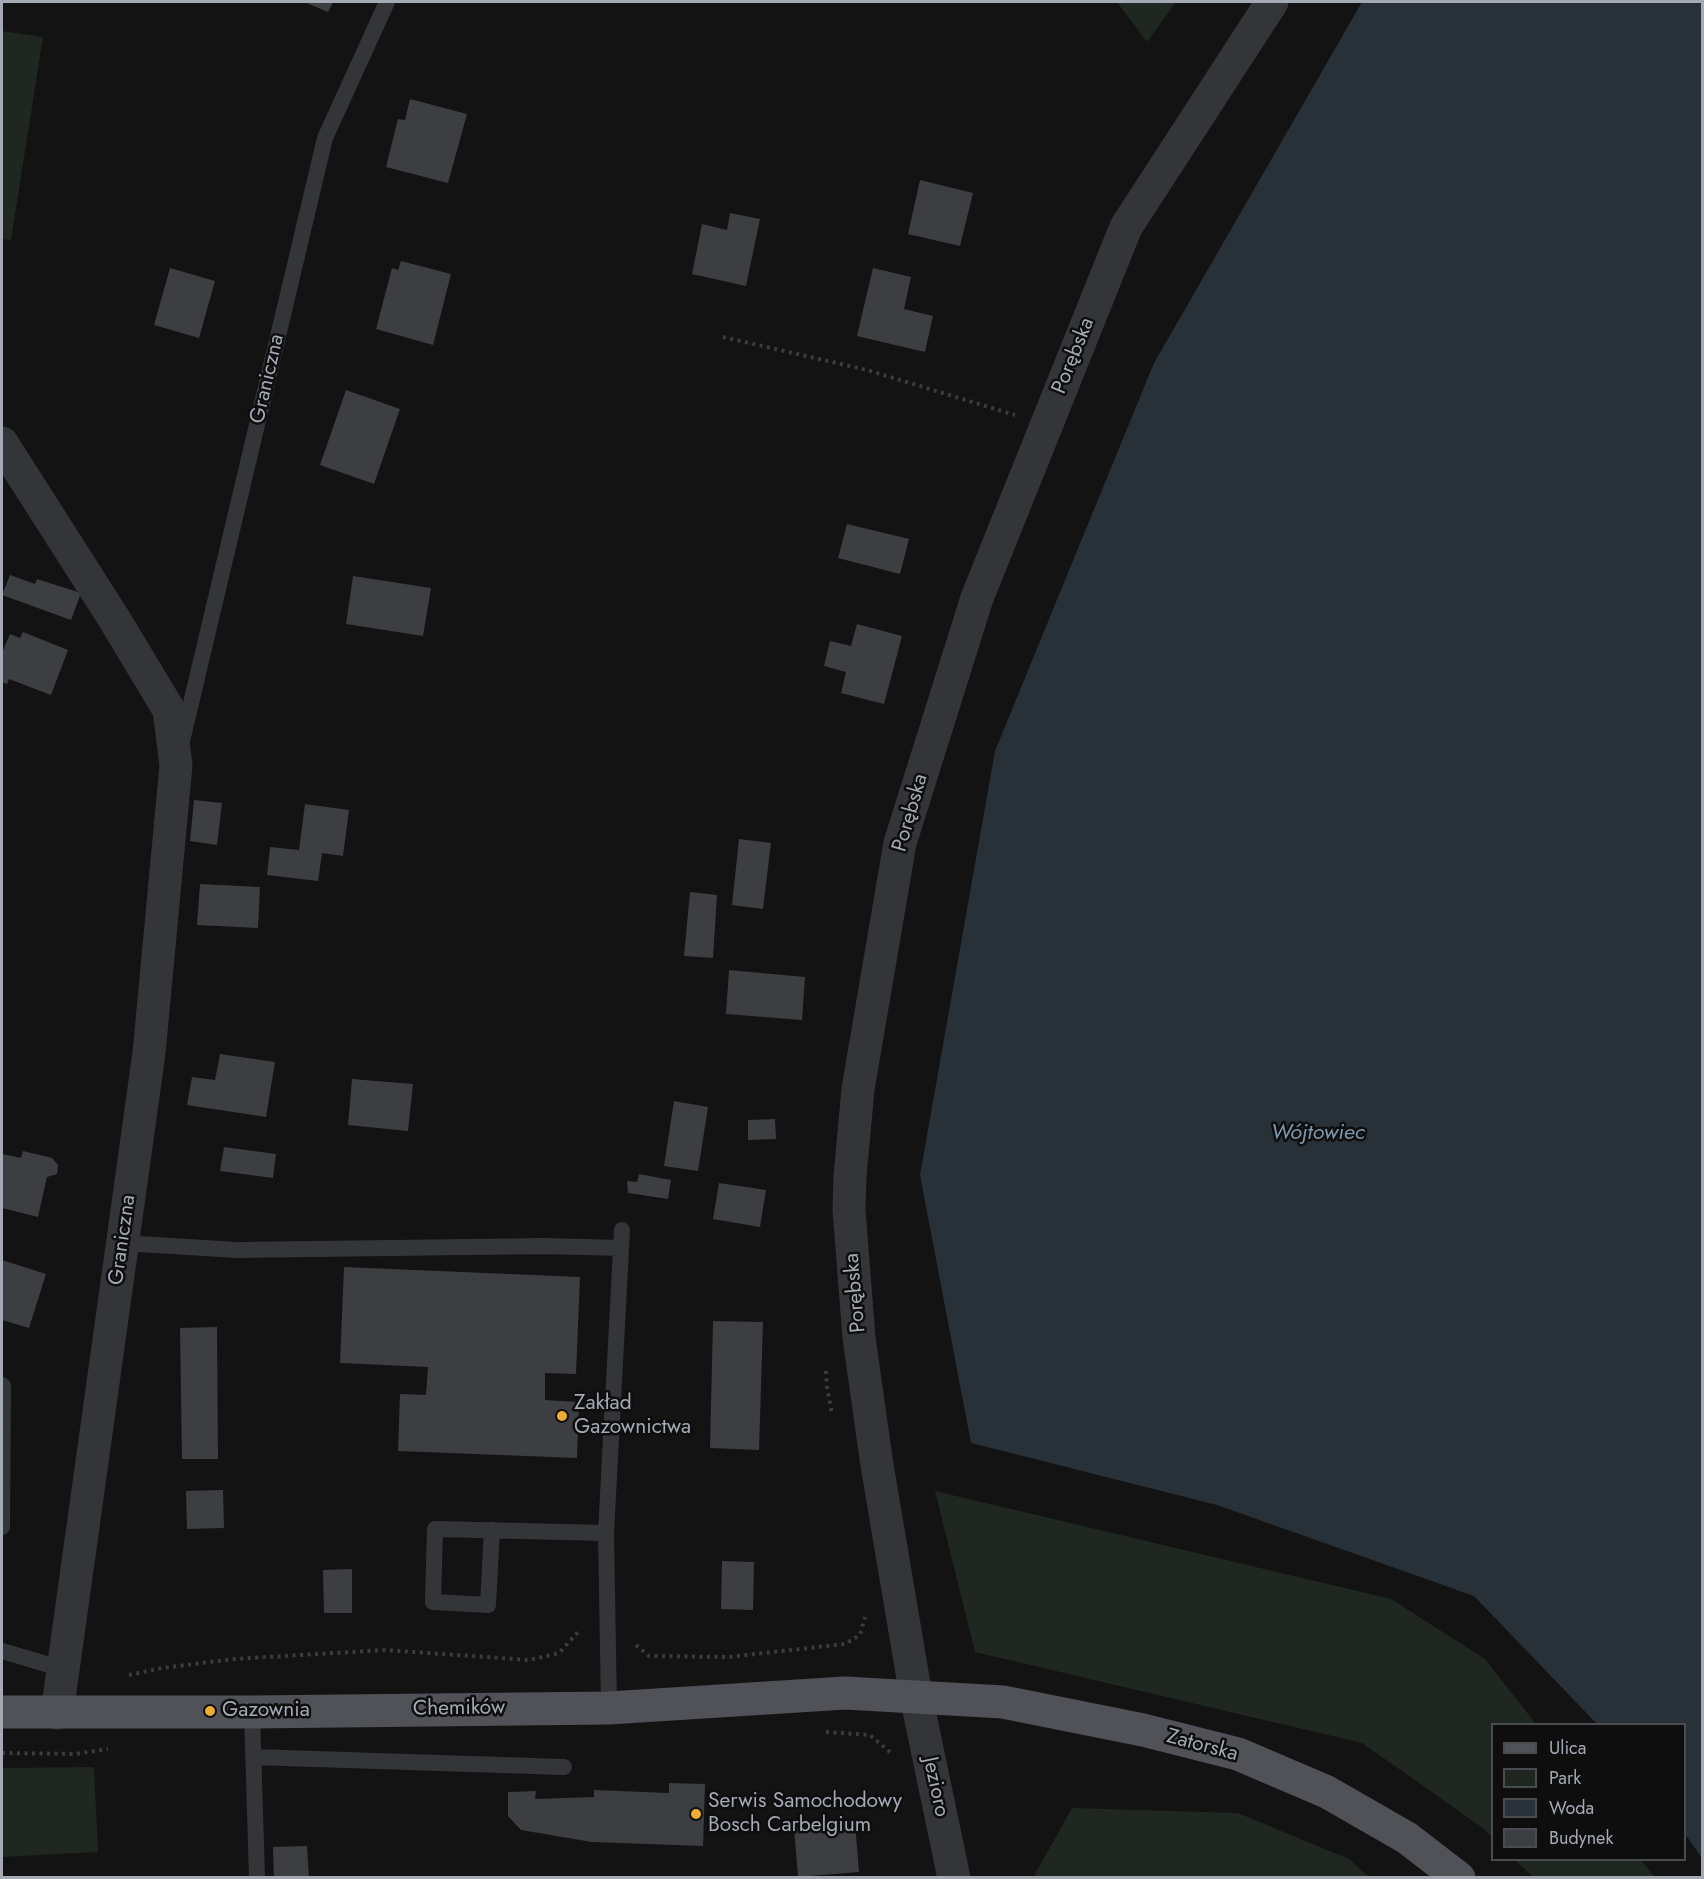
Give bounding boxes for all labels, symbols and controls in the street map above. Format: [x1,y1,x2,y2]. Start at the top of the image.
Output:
street label: Porębska [1047,314,1101,398]
street label: Graniczna [246,332,290,426]
street label: Porębska [888,771,934,855]
water label: Wójtowiec [1271,1121,1365,1147]
street label: Graniczna [104,1193,142,1287]
street label: Porębska [840,1252,872,1334]
place label: Zakład Gazownictwa [574,1391,691,1441]
marker: Zakład Gazownictwa [555,1409,569,1423]
street label: Chemików [413,1696,505,1722]
place label: Gazownia [222,1698,310,1724]
marker: Gazownia [203,1704,217,1718]
legend [1491,1723,1686,1861]
street label: Zatorska [1163,1724,1241,1768]
text: Ulica [1549,1735,1586,1761]
street label: Jezioro [916,1755,954,1819]
text: Park [1549,1765,1581,1791]
place label: Serwis Samochodowy Bosch Carbelgium [708,1789,902,1839]
text: Woda [1549,1795,1594,1821]
marker: Serwis Samochodowy Bosch Carbelgium [689,1807,703,1821]
text: Budynek [1549,1825,1613,1851]

